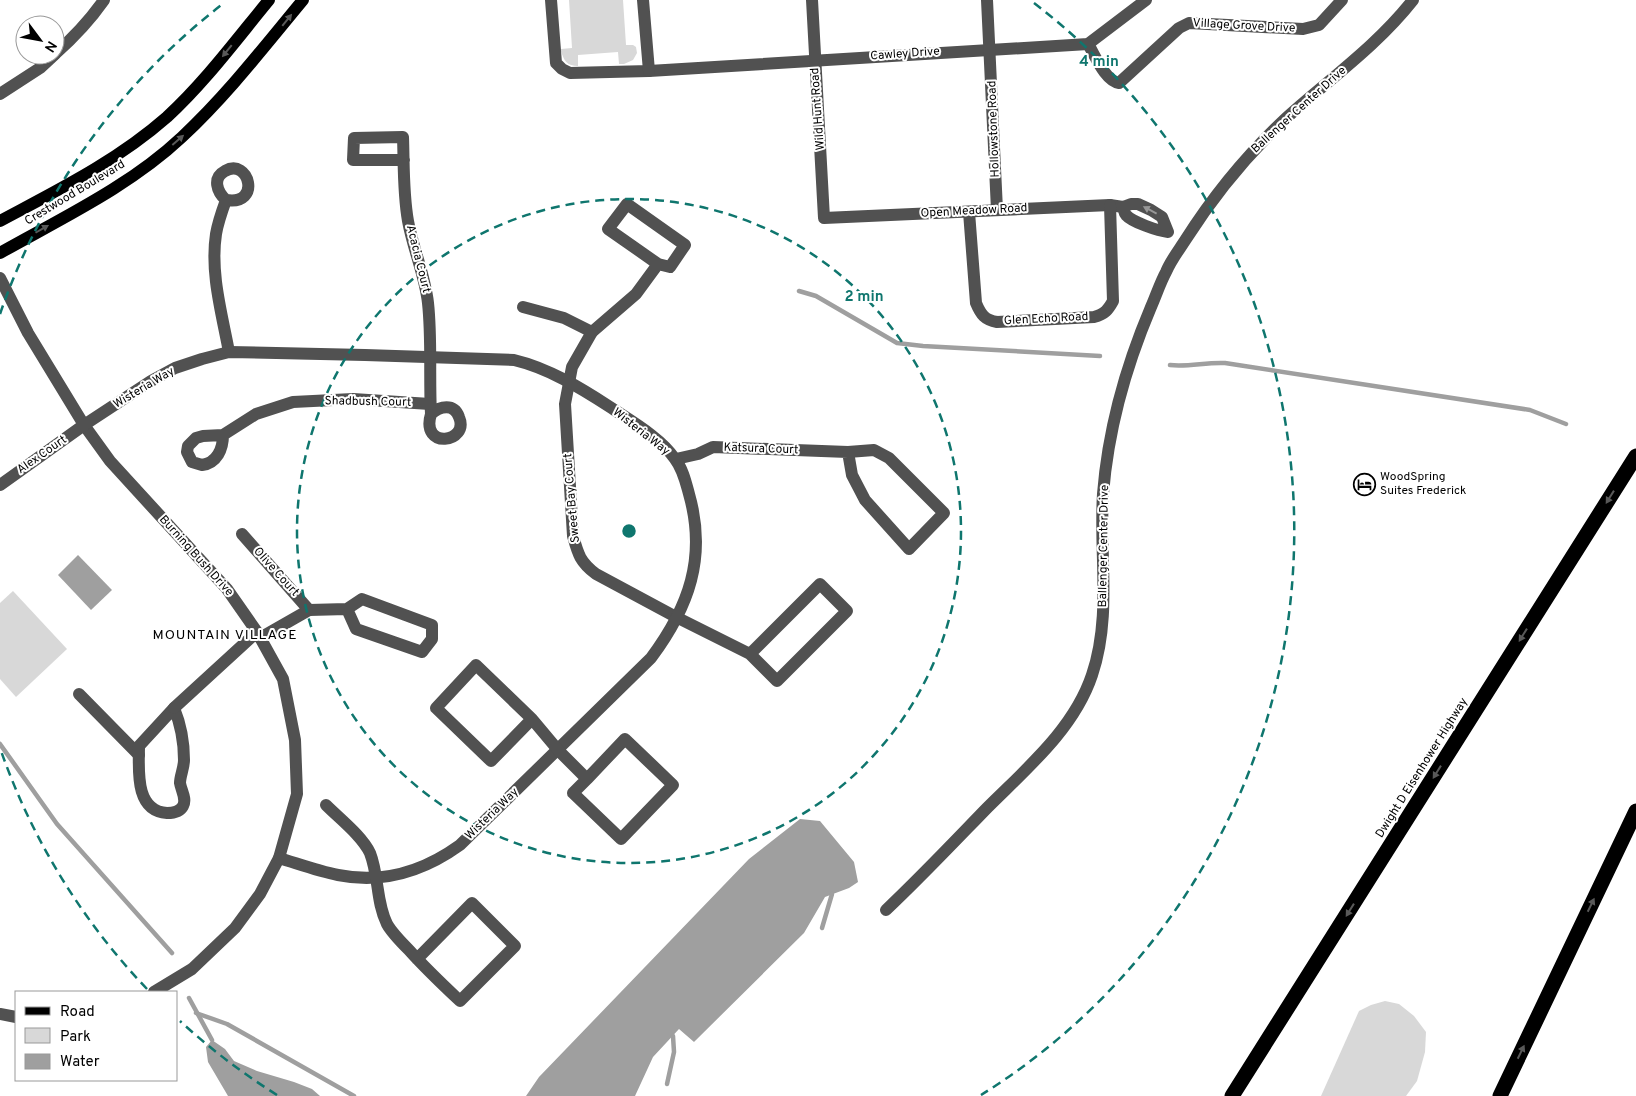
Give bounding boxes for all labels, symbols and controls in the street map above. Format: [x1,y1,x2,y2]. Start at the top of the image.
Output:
one-way arrow [281,13,292,26]
north arrow [15,15,65,65]
street label: Village Grove Drive [1192,15,1296,37]
text: N [40,37,60,55]
one-way arrow [221,44,232,57]
street label: Cawley Drive [870,44,940,64]
text: 4 min [1079,53,1119,72]
street label: Ballenger Center Drive [1248,63,1350,157]
street label: Wild Hunt Road [807,67,829,151]
street label: Hollowstone Road [984,80,1004,178]
one-way arrow [172,135,184,146]
street label: Crestwood Boulevard [22,157,128,229]
street label: Open Meadow Road [920,200,1028,222]
one-way arrow [1143,206,1157,214]
street label: Acacia Court [402,223,434,295]
one-way arrow [36,224,49,233]
text: 2 min [844,288,884,307]
street label: Glen Echo Road [1003,309,1089,329]
street label: Wisteria Way [110,363,178,413]
street label: Shadbush Court [325,393,411,411]
street label: Wisteria Way [609,405,673,459]
street label: Alex Court [14,432,70,478]
street label: Katsura Court [723,440,799,458]
street label: Sweet Bay Court [560,453,584,543]
place label: WoodSpring Suites Frederick [1380,469,1466,499]
hotel icon: WoodSpring Suites Frederick [1352,472,1376,496]
street label: Ballenger Center Drive [1095,484,1113,608]
one-way arrow [1605,491,1615,504]
street label: Burning Bush Drive [155,512,237,600]
centre of rings [620,522,638,540]
street label: Olive Court [250,544,302,600]
district label: MOUNTAIN VILLAGE [152,627,298,644]
one-way arrow [1519,628,1528,641]
street label: Dwight D Eisenhower Highway [1372,695,1472,841]
one-way arrow [1432,765,1441,779]
street label: Wisteria Way [462,784,522,844]
one-way arrow [1587,898,1595,913]
one-way arrow [1345,903,1355,916]
legend [15,991,178,1081]
text: Road [60,1003,95,1022]
text: Park [60,1028,91,1047]
one-way arrow [1517,1045,1525,1059]
text: Water [60,1053,100,1072]

